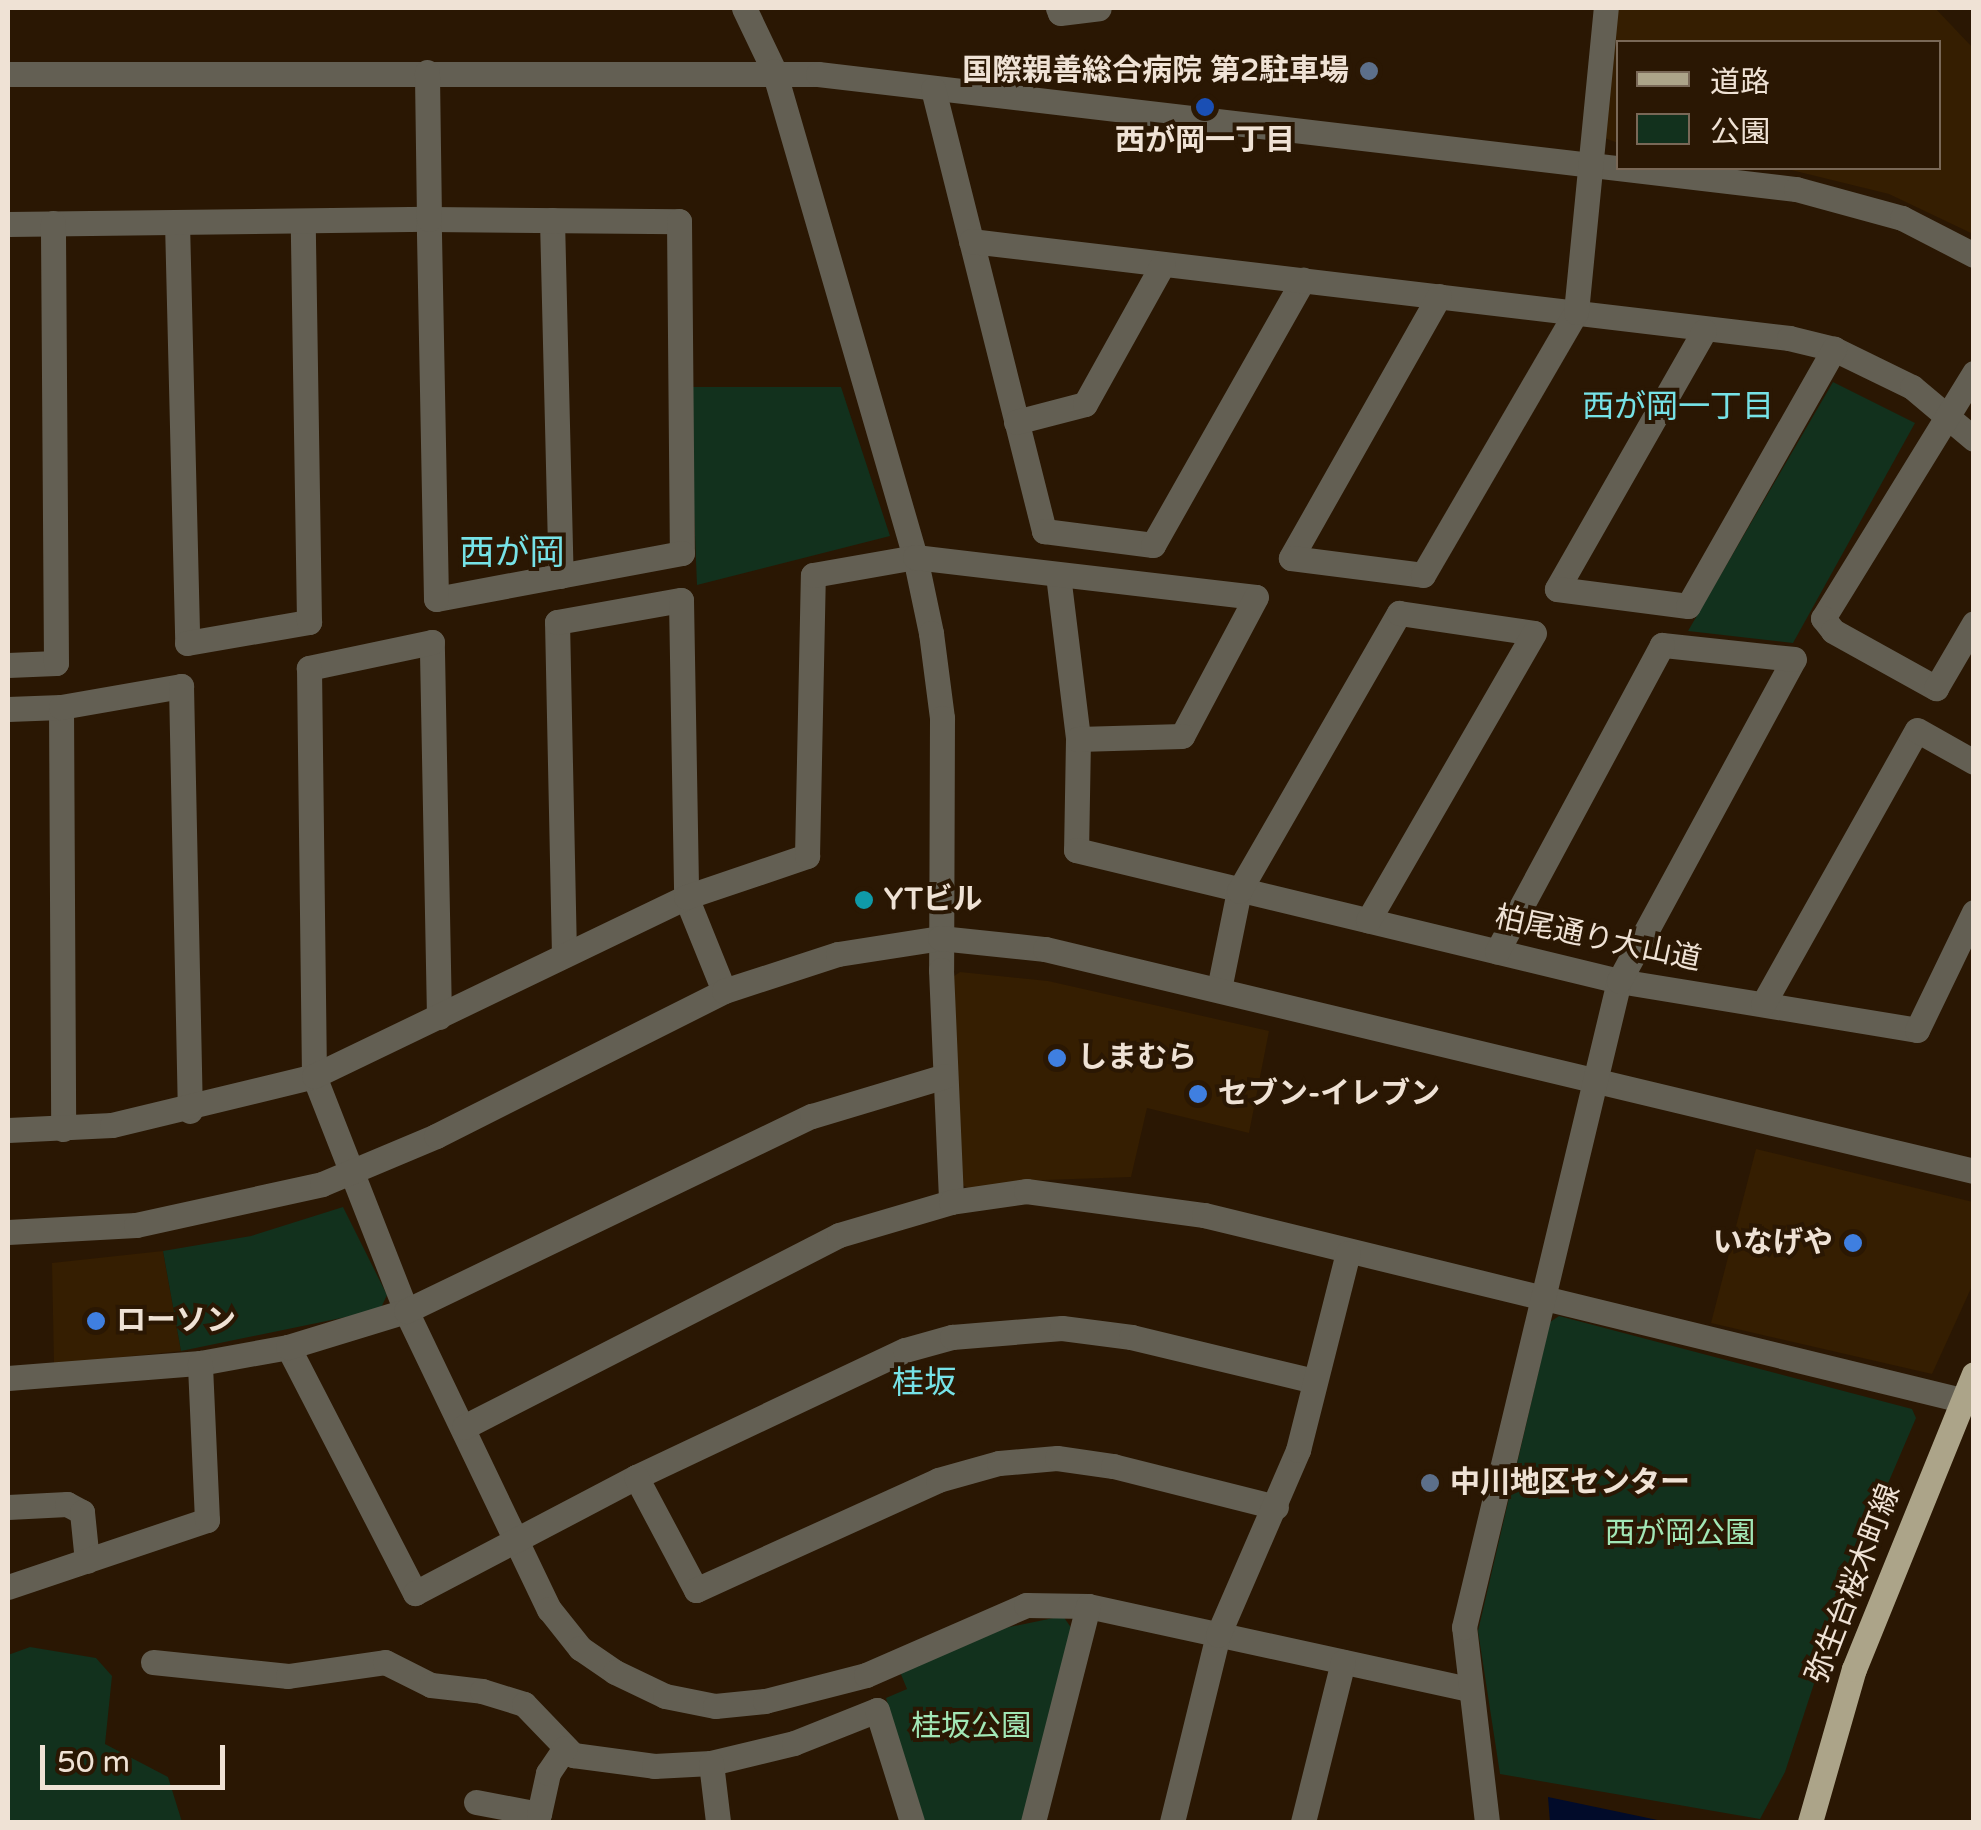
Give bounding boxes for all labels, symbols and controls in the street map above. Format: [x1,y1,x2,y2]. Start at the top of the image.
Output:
legend [1616,40,1941,170]
place label: 国際親善総合病院 第2駐車場 [962,53,1349,89]
marker: 国際親善総合病院 第2駐車場 [1358,60,1380,82]
text: 道路 [1710,64,1770,101]
marker: 西が岡一丁目 [1194,96,1216,118]
text: 公園 [1710,114,1770,151]
place label: 西が岡一丁目 [1115,123,1295,159]
district label: 西が岡一丁目 [1582,388,1774,426]
district label: 西が岡 [460,532,564,574]
place label: YTビル [884,882,983,918]
marker: YTビル [853,889,875,911]
street label: 柏尾通り大山道 [1492,900,1704,978]
place label: しまむら [1077,1040,1197,1076]
marker: しまむら [1046,1047,1068,1069]
place label: セブン-イレブン [1218,1076,1440,1112]
marker: セブン-イレブン [1187,1083,1209,1105]
place label: いなげや [1713,1225,1833,1261]
marker: いなげや [1842,1232,1864,1254]
place label: ローソン [116,1303,236,1339]
marker: ローソン [85,1310,107,1332]
district label: 桂坂 [892,1364,956,1402]
place label: 中川地区センター [1450,1465,1690,1501]
marker: 中川地区センター [1419,1472,1441,1494]
street label: 弥生台桜木町線 [1800,1480,1908,1688]
park label: 西が岡公園 [1605,1516,1755,1552]
park label: 桂坂公園 [911,1709,1031,1745]
scale bar [45,1725,230,1787]
text: 50 m [57,1744,130,1781]

